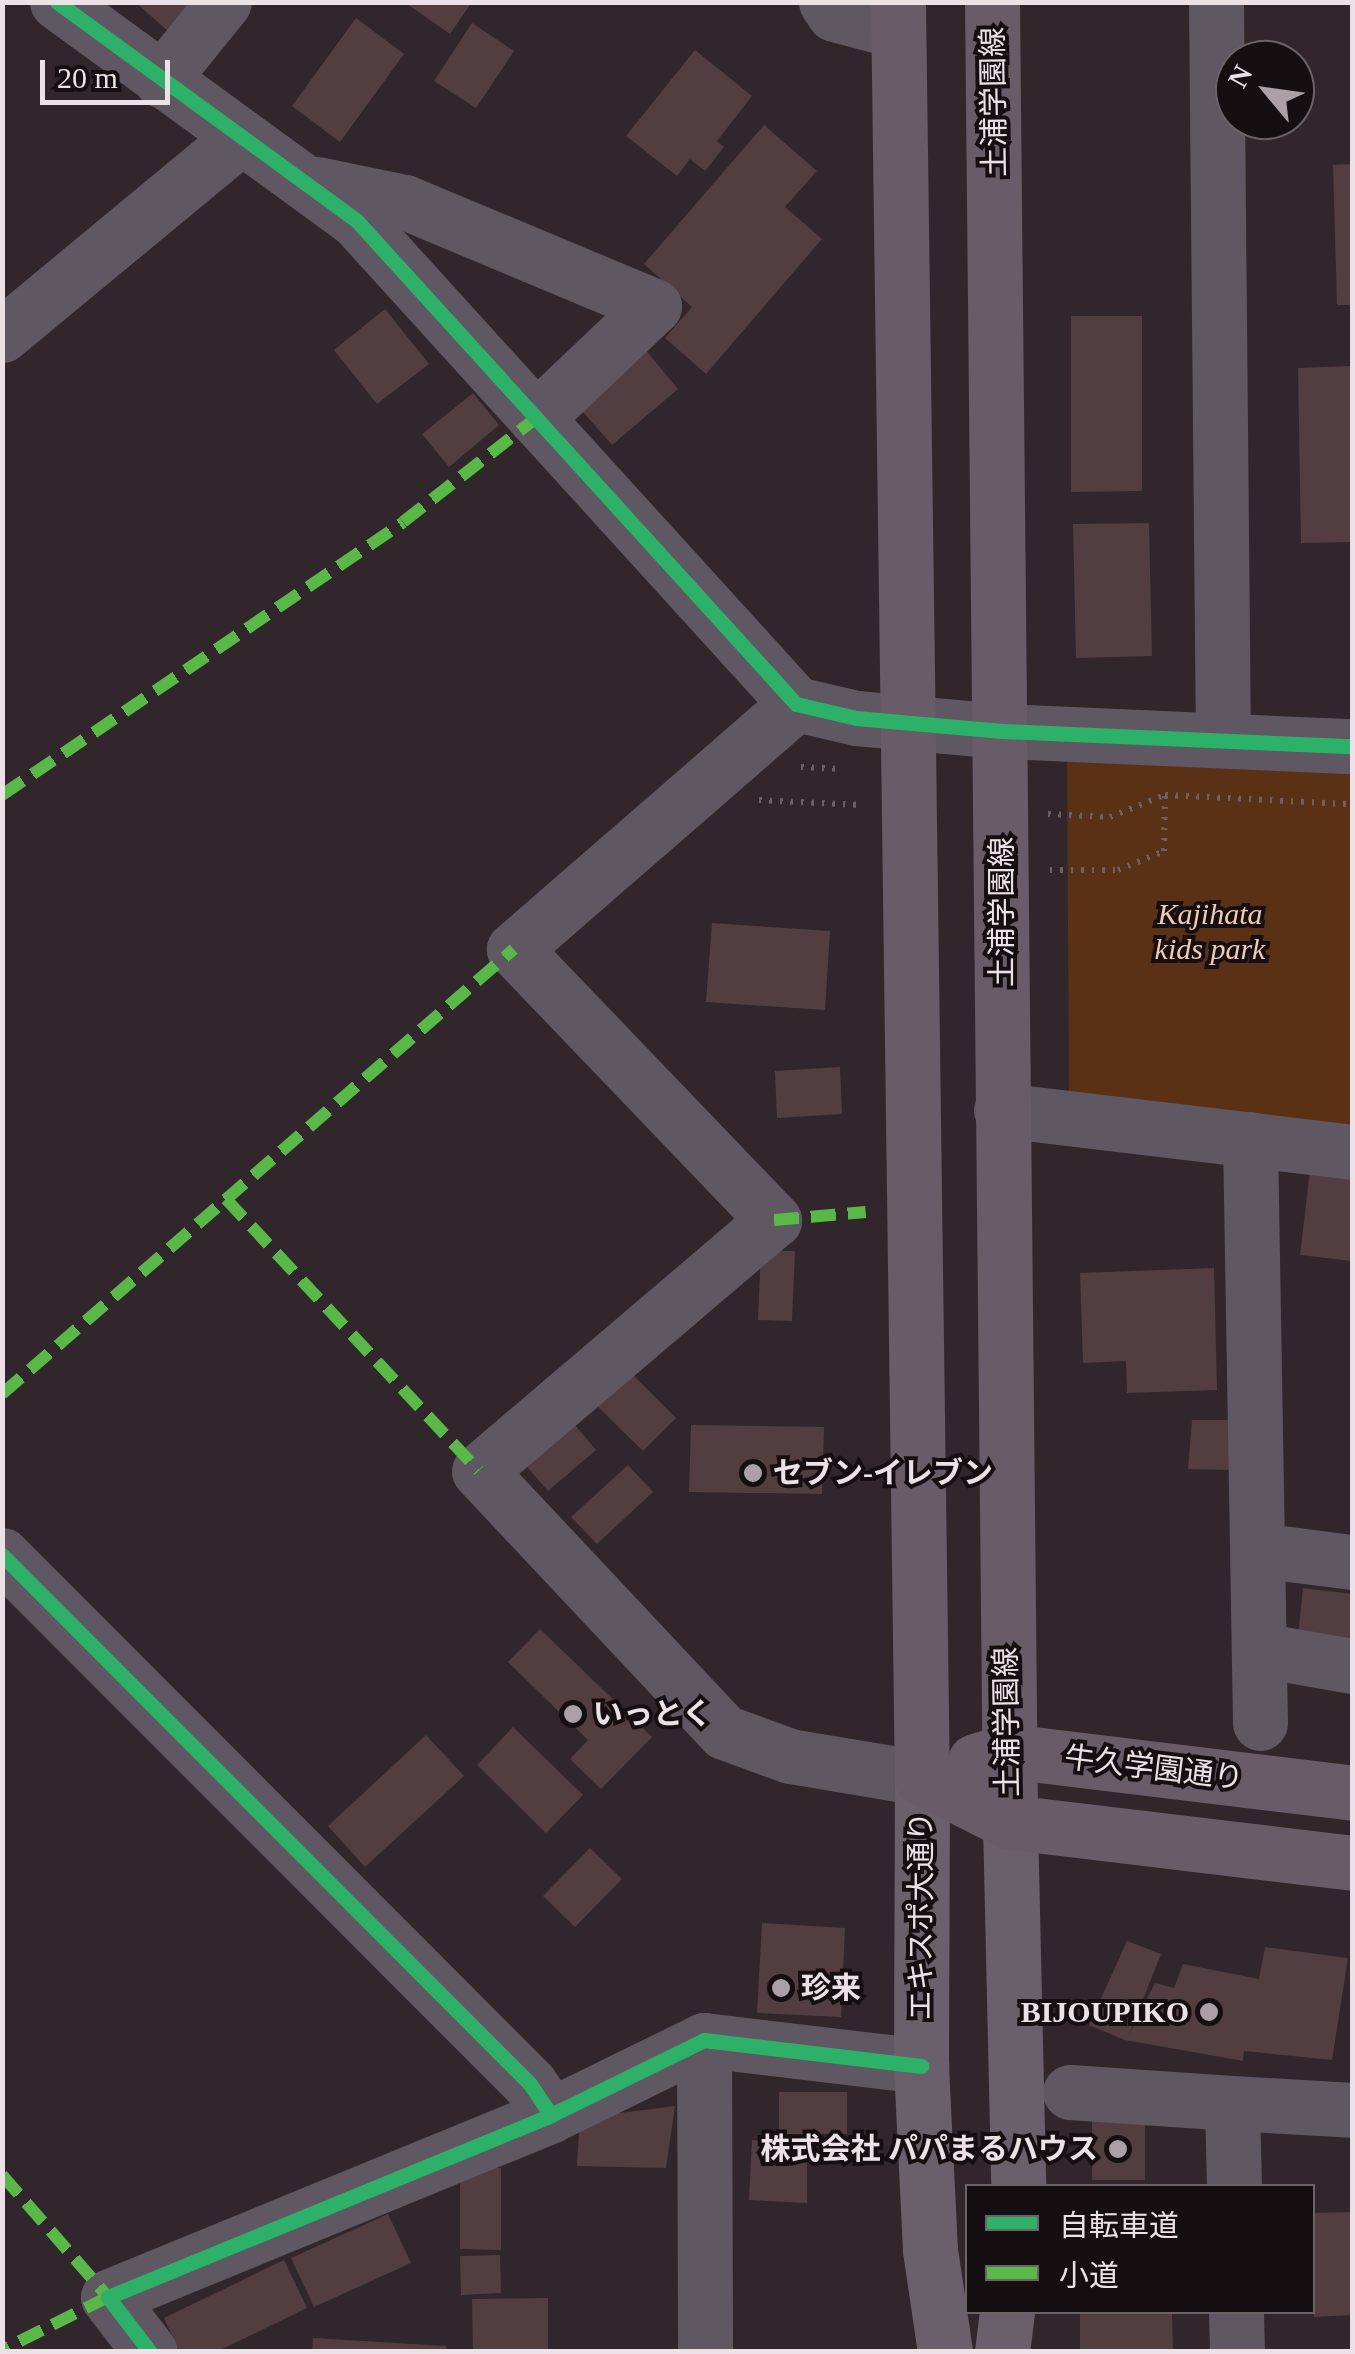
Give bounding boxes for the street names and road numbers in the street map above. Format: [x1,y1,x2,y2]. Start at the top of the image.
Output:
street label: 土浦学園線 [975,27,1013,177]
street label: 土浦学園線 [984,837,1020,987]
street label: 土浦学園線 [988,1647,1026,1797]
street label: 牛久学園通り [1062,1739,1246,1797]
street label: エキスポ大通り [903,1811,939,2021]

